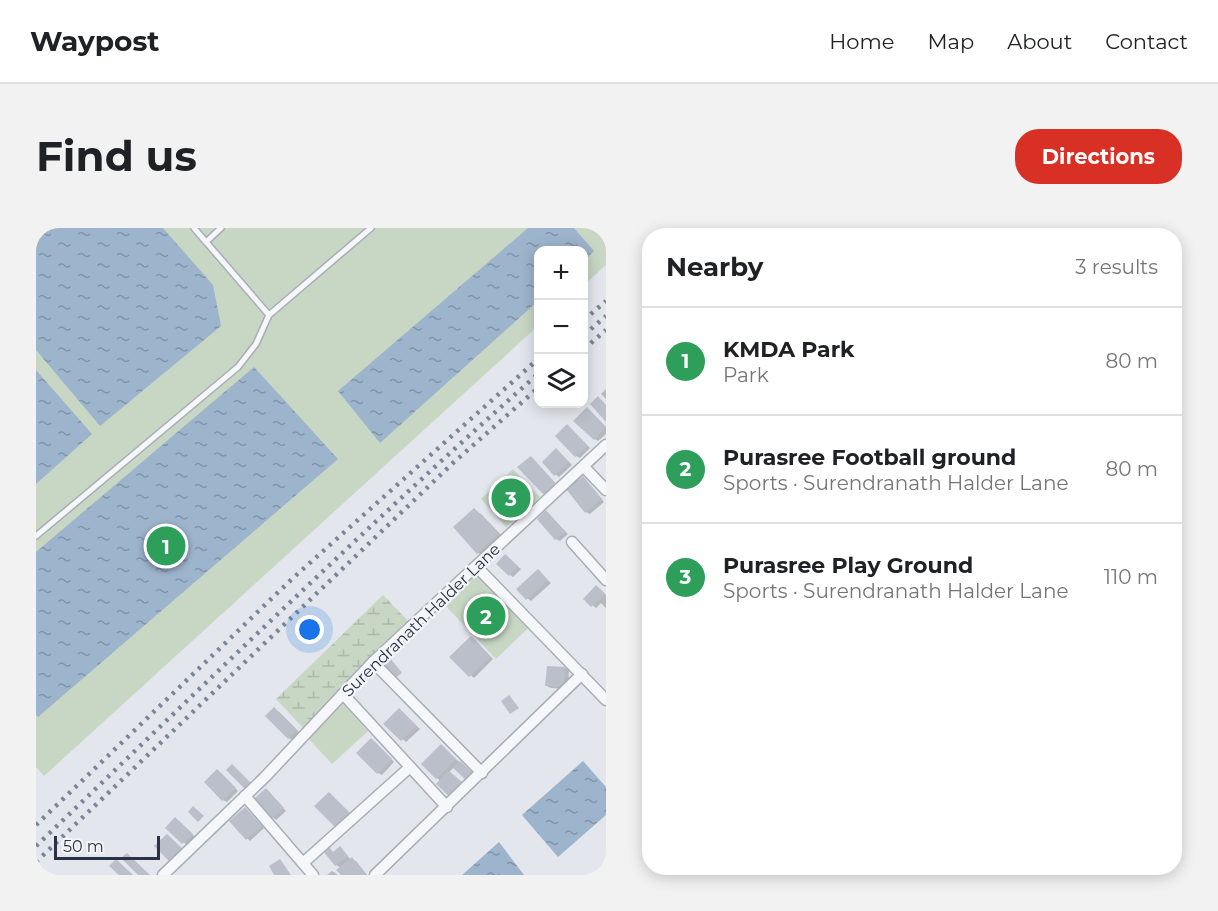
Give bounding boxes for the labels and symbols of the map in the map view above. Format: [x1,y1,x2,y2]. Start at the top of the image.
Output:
pin: 3 [492,476,530,520]
pin: 1 [146,524,186,568]
street label: Surendranath Halder Lane [338,539,504,701]
pin: 2 [466,594,506,638]
your location [295,615,324,644]
scale bar [54,833,160,860]

